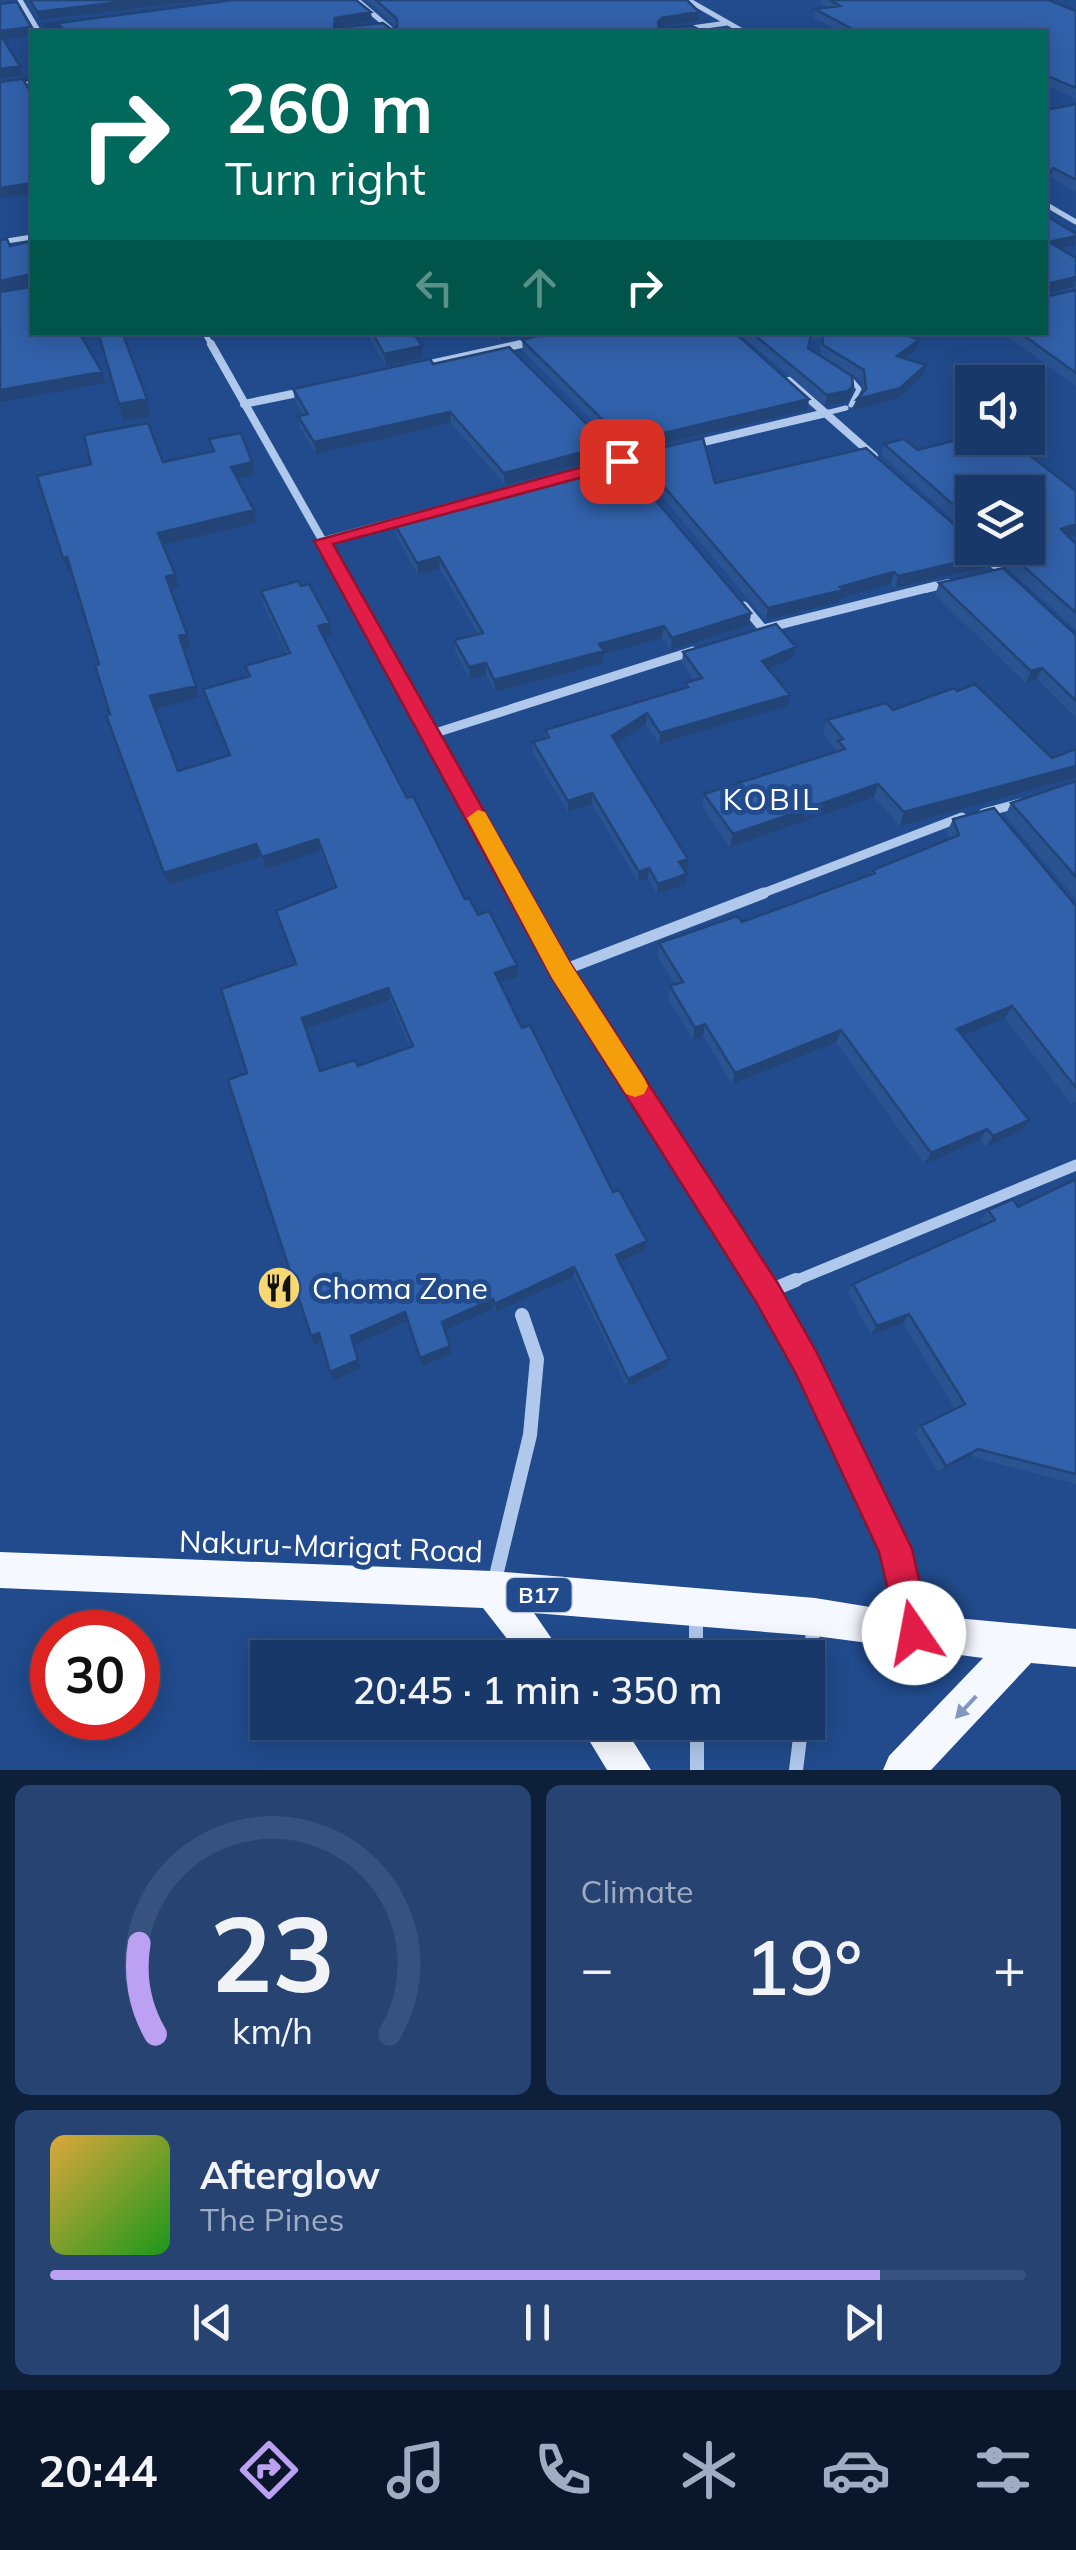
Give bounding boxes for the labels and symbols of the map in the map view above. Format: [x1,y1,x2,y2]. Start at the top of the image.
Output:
pin [580,419,665,504]
district label: KOBIL [723,780,821,818]
restaurant icon: Choma Zone [256,1265,302,1311]
place label: Choma Zone [312,1269,488,1307]
street label: Nakuru-Marigat Road [178,1522,484,1570]
road number: B17 [506,1578,572,1612]
position arrow [862,1581,966,1685]
speed limit sign: 30 [30,1610,160,1740]
one-way arrow [954,1695,977,1719]

